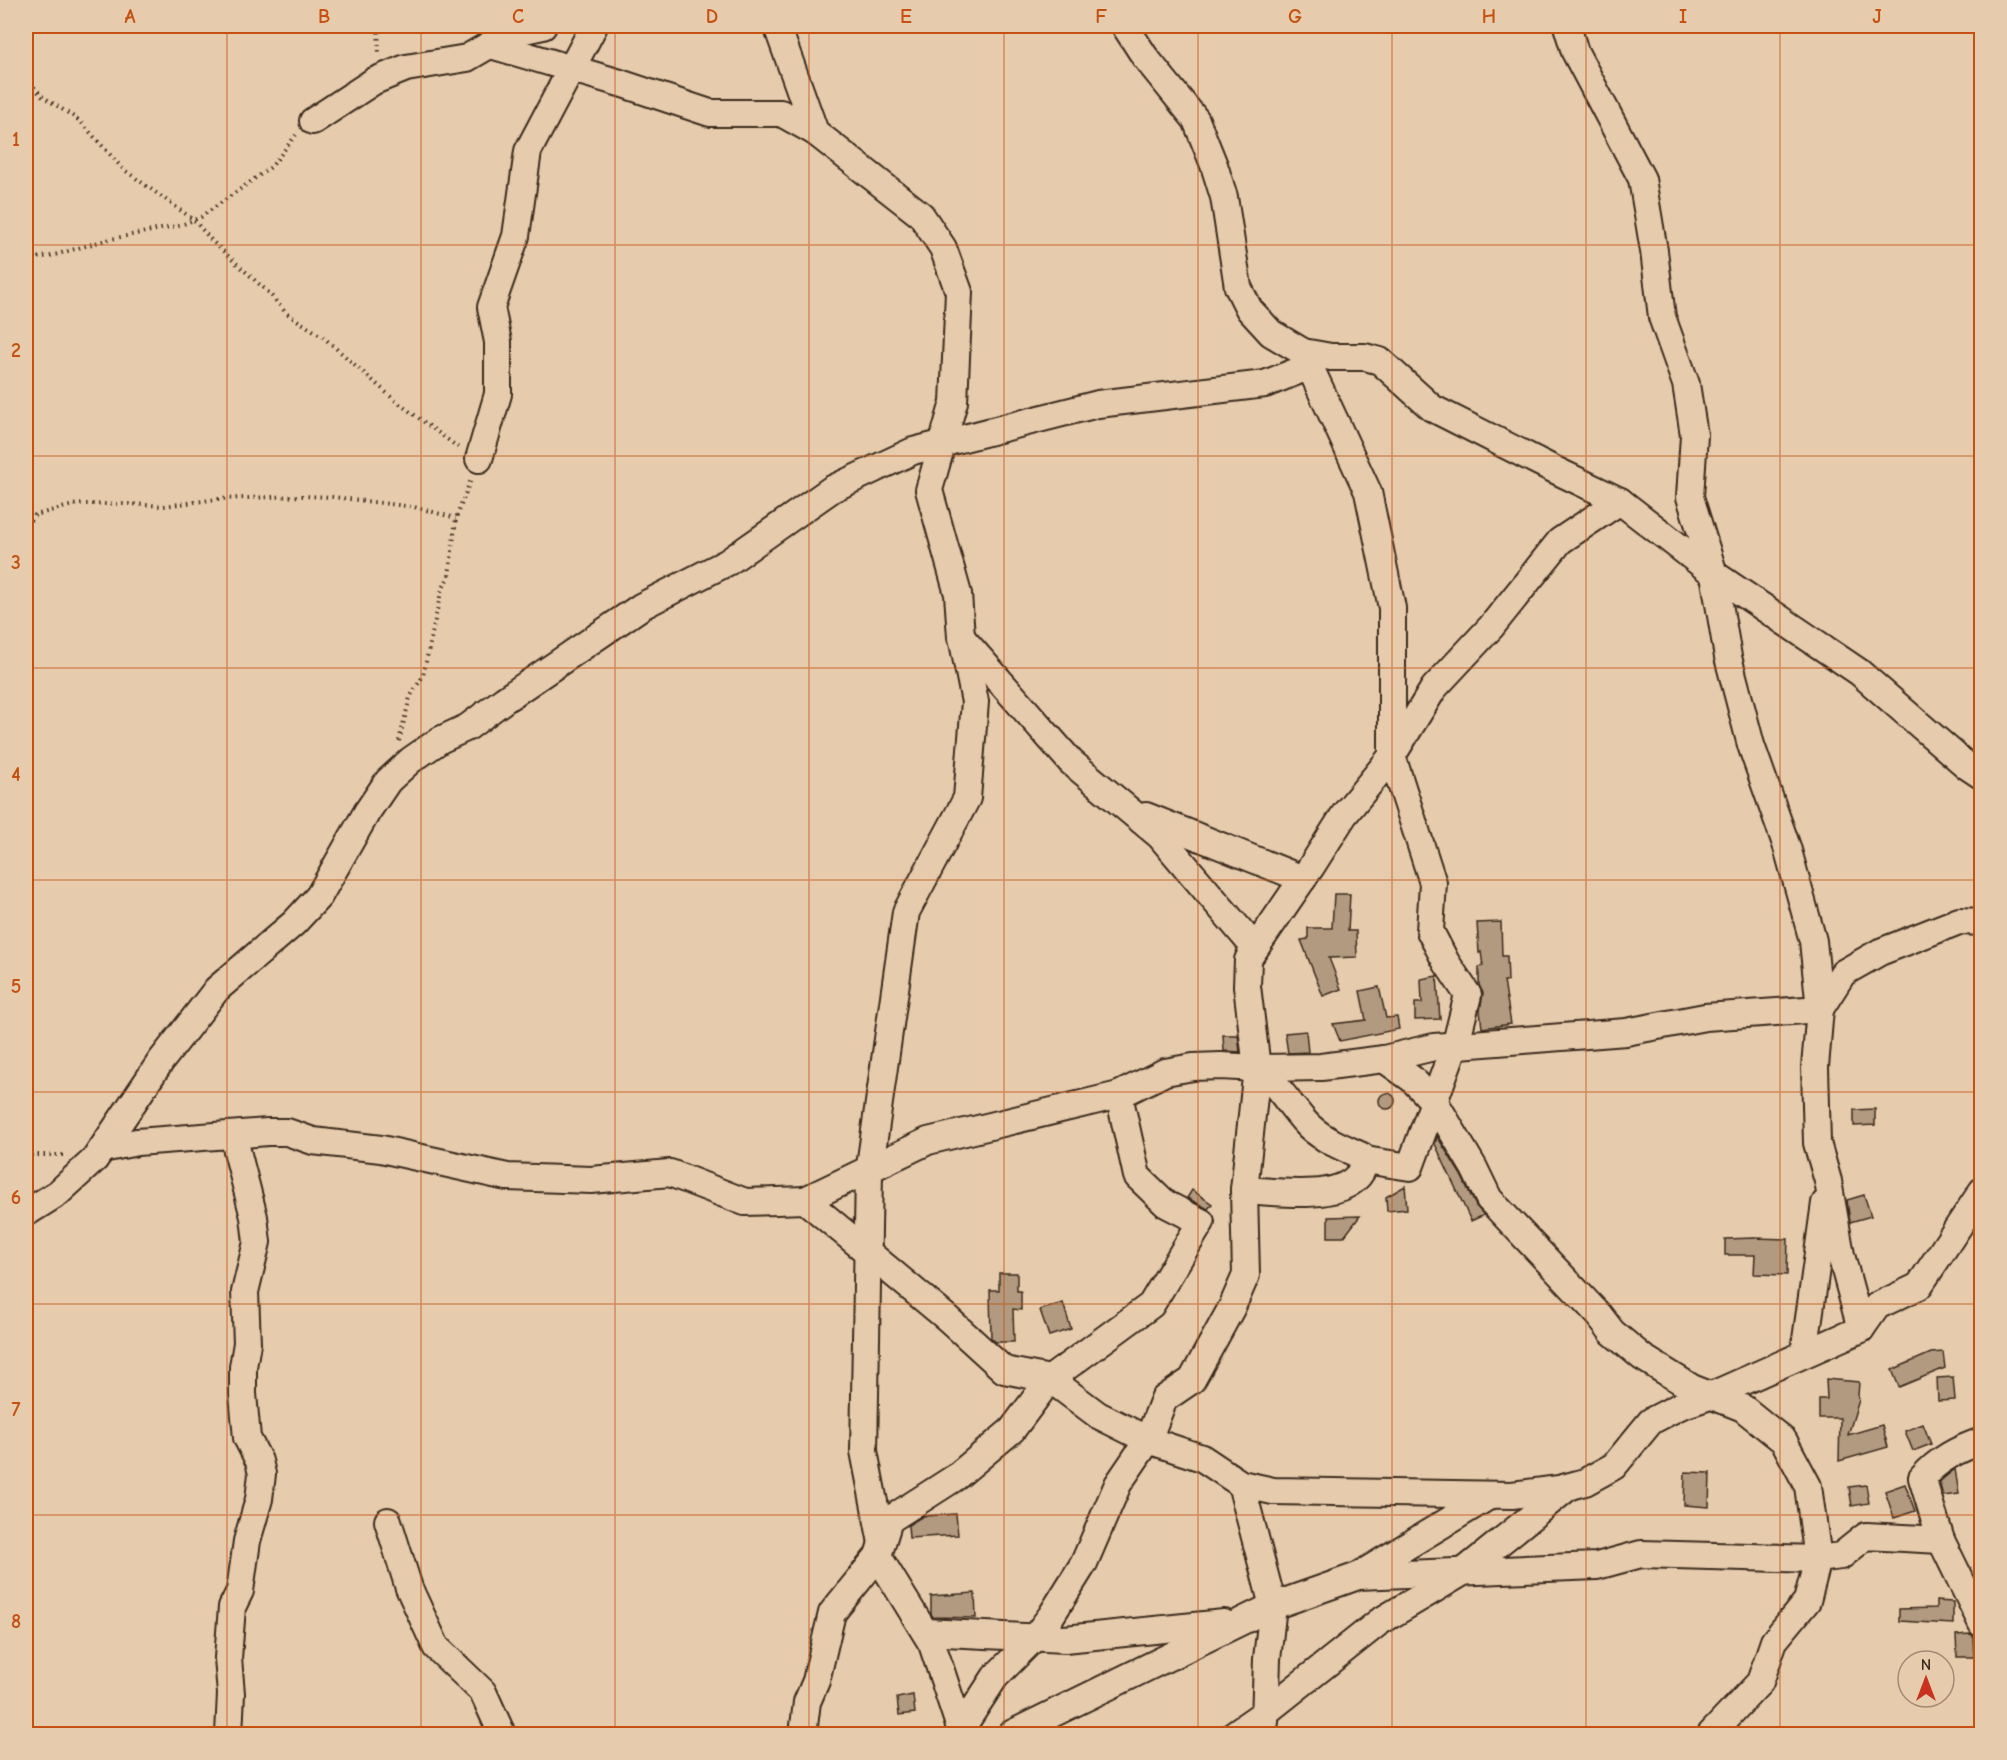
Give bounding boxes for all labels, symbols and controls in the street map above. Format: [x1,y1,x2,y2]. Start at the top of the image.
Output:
text: A [124,5,136,28]
text: B [318,5,330,28]
text: C [512,5,524,28]
text: D [706,5,718,28]
text: E [900,5,912,28]
text: F [1095,5,1107,28]
text: G [1288,5,1302,28]
text: H [1482,5,1496,28]
text: I [1679,5,1687,28]
text: J [1872,5,1882,28]
text: 1 [12,128,20,151]
text: 2 [11,339,21,362]
text: 3 [11,551,21,574]
text: 4 [11,763,21,786]
text: 5 [11,975,21,998]
text: 6 [11,1186,21,1209]
text: 7 [12,1398,21,1421]
text: 8 [11,1610,21,1633]
north arrow [1896,1649,1956,1709]
text: N [1921,1656,1931,1674]

